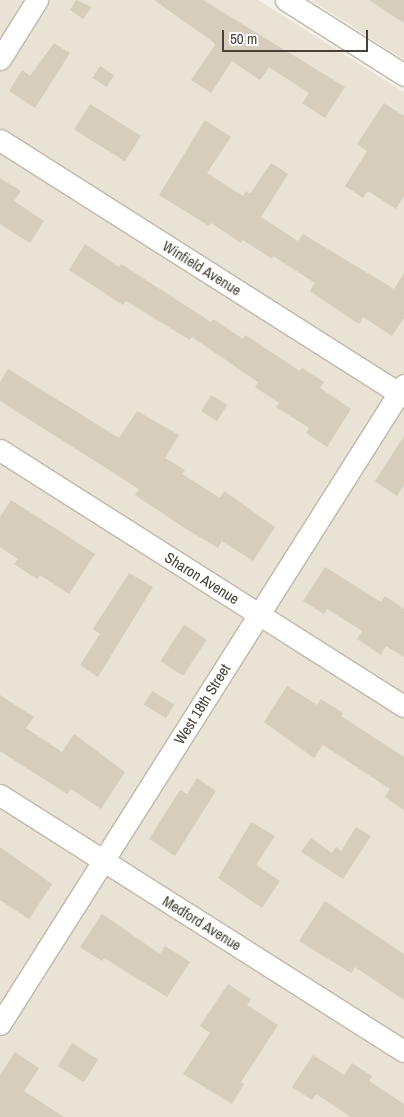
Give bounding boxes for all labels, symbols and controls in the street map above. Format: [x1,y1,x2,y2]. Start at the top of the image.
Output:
scale bar [224,20,370,52]
text: 50 m [230,28,257,49]
street label: Winfield Avenue [159,237,245,299]
street label: Sharon Avenue [161,548,243,608]
street label: West 18th Street [170,660,234,748]
street label: Medford Avenue [159,892,245,954]

